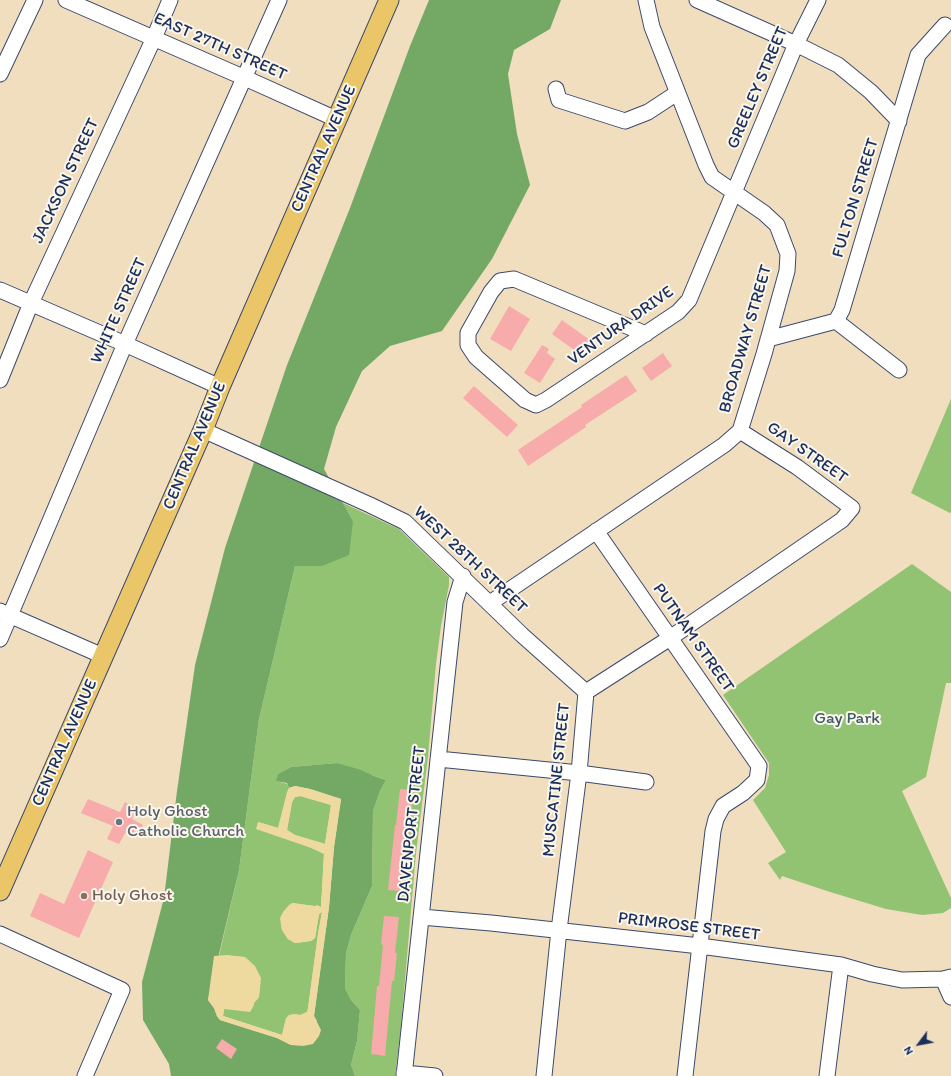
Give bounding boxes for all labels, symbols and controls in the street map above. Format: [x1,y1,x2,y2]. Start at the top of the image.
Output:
street label: EAST 27TH STREET [150,8,290,86]
street label: GREELEY STREET [723,24,793,152]
street label: CENTRAL AVENUE [287,82,361,216]
street label: JACKSON STREET [28,115,104,247]
street label: FULTON STREET [828,136,884,260]
street label: WHITE STREET [87,255,151,367]
street label: BROADWAY STREET [715,263,777,415]
street label: VENTURA DRIVE [564,282,678,370]
street label: CENTRAL AVENUE [159,379,231,513]
street label: GAY STREET [763,418,851,488]
street label: WEST 28TH STREET [409,502,531,618]
street label: PUTNAM STREET [648,580,738,696]
street label: CENTRAL AVENUE [28,676,102,810]
street label: MUSCATINE STREET [539,702,575,858]
park label: Gay Park [814,709,880,729]
street label: DAVENPORT STREET [394,745,430,903]
place label: Holy Ghost Catholic Church [127,802,244,842]
marker: Holy Ghost Catholic Church [114,817,124,827]
place label: Holy Ghost [92,886,173,906]
marker: Holy Ghost [79,891,89,901]
street label: PRIMROSE STREET [617,908,761,946]
north arrow [899,1024,939,1064]
text: N [901,1044,916,1057]

